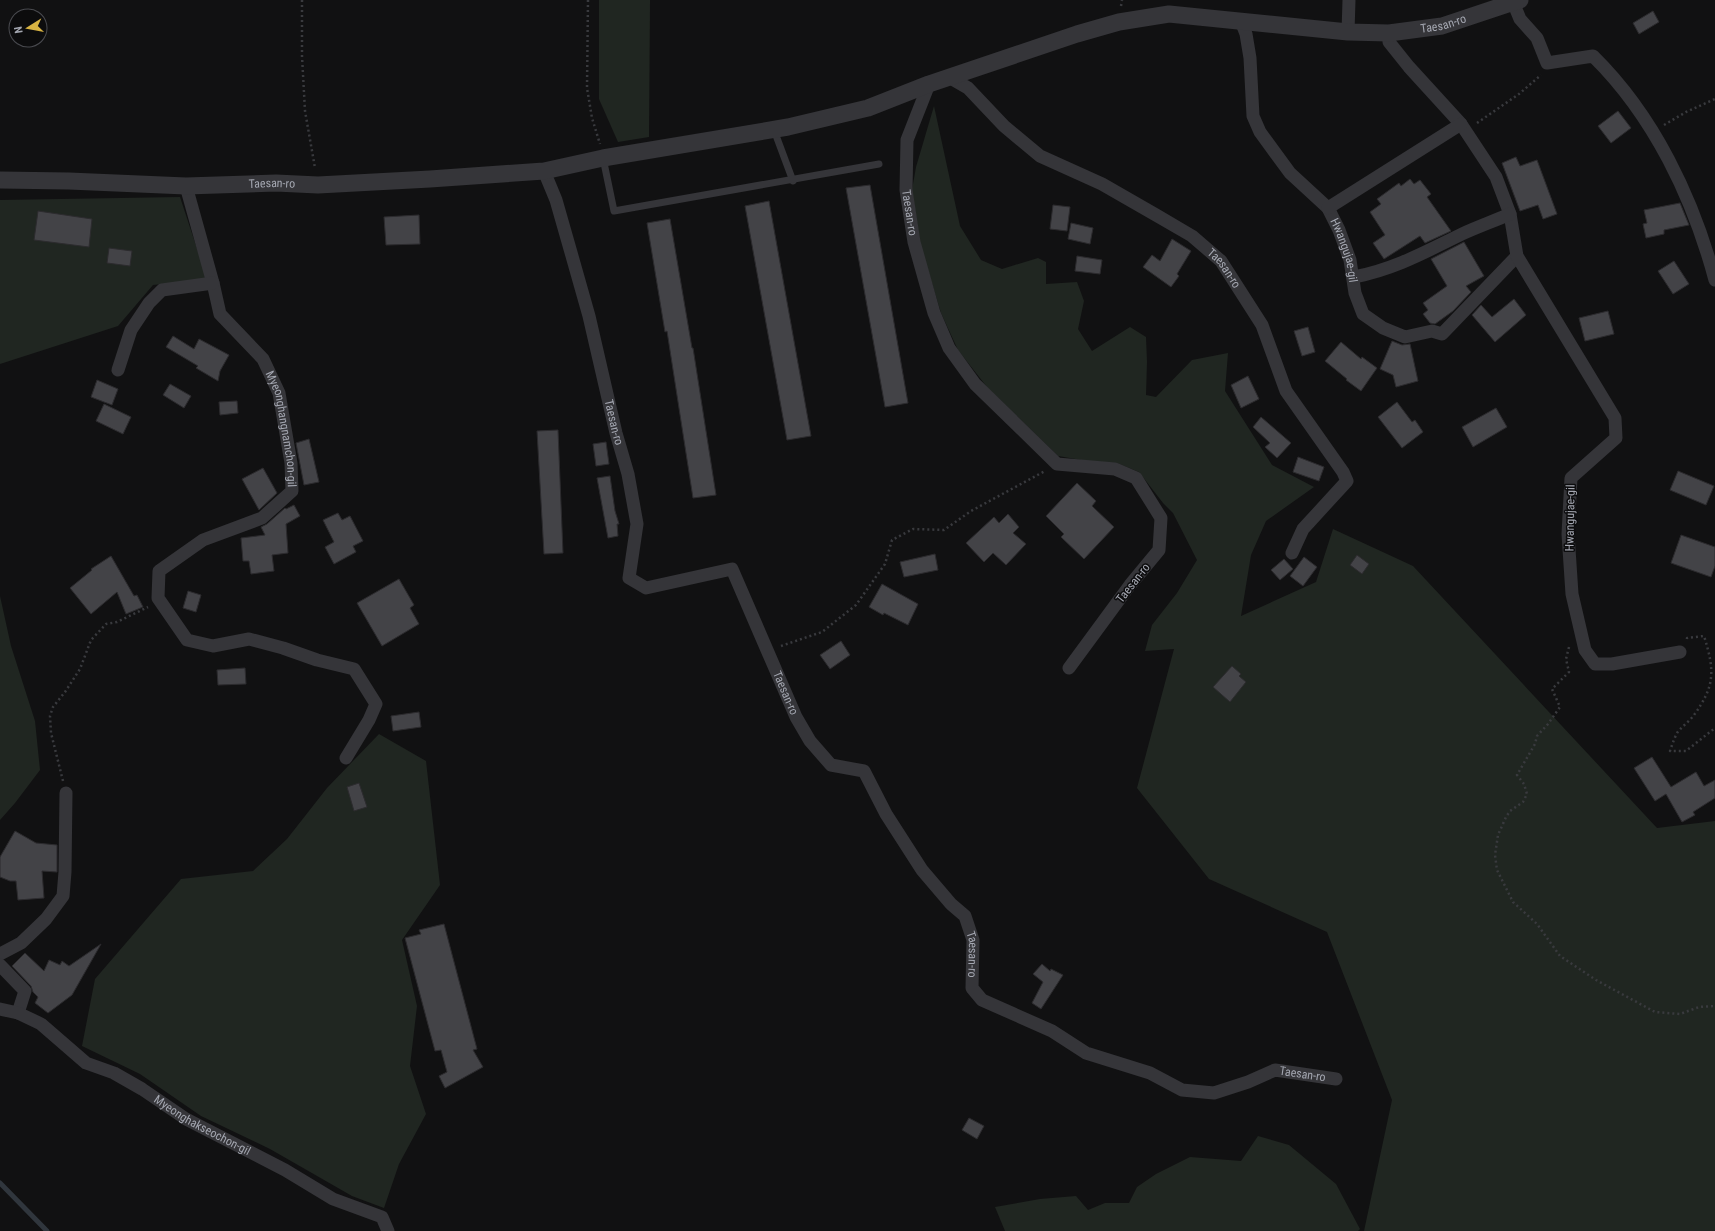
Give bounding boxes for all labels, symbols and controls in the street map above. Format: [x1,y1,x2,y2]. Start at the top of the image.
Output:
north arrow [8,8,48,48]
street label: Taesan-ro [1420,11,1468,36]
text: N [12,25,26,34]
street label: Taesan-ro [248,176,295,191]
street label: Taesan-ro [899,188,920,237]
street label: Hwangujae-gil [1327,216,1360,284]
street label: Taesan-ro [1205,245,1244,291]
street label: Myeonghangnamchon-gil [263,369,299,487]
street label: Taesan-ro [601,398,626,447]
street label: Hwangujae-gil [1562,484,1578,552]
street label: Taesan-ro [1113,560,1153,606]
street label: Taesan-ro [770,669,801,717]
street label: Taesan-ro [964,929,980,978]
street label: Taesan-ro [1279,1064,1327,1084]
street label: Myeonghakseochon-gil [151,1092,253,1158]

